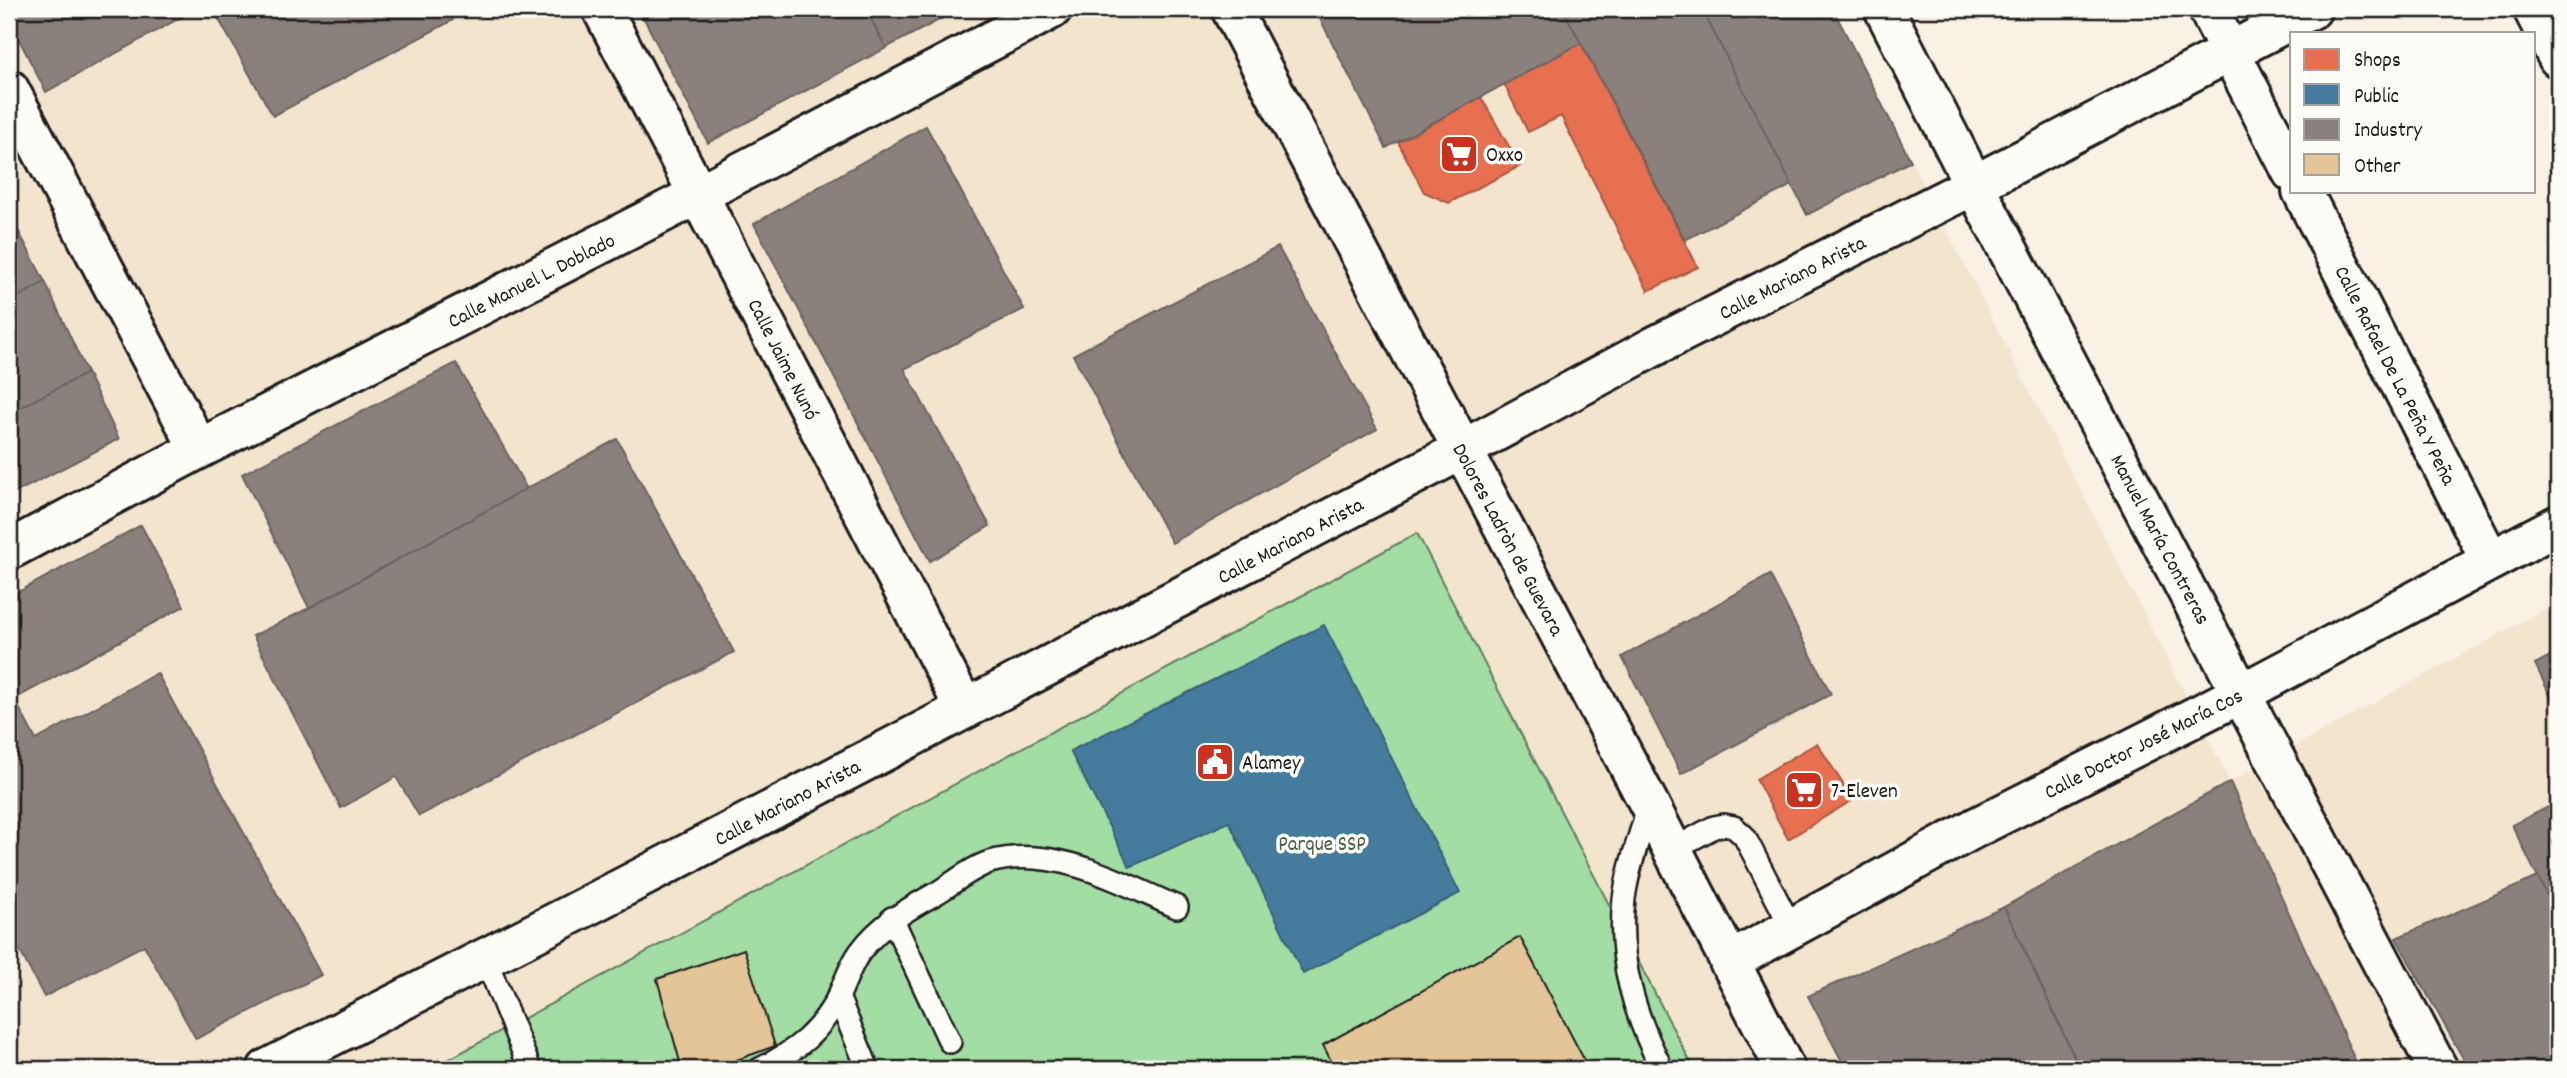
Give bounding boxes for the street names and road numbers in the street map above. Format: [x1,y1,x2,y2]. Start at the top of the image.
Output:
street label: Calle Manuel L. Doblado [443,227,621,338]
street label: Calle Mariano Arista [1715,229,1873,330]
street label: Calle Rafael De La Peña Y Peña [2325,261,2462,492]
street label: Calle Jaime Nunó [738,294,825,426]
street label: Dolores Ladròn de Guevara [1443,439,1570,643]
street label: Manuel María Contreras [2101,450,2216,631]
street label: Calle Mariano Arista [1213,491,1371,594]
street label: Calle Doctor José María Cos [2040,683,2249,809]
street label: Calle Mariano Arista [710,753,868,856]

